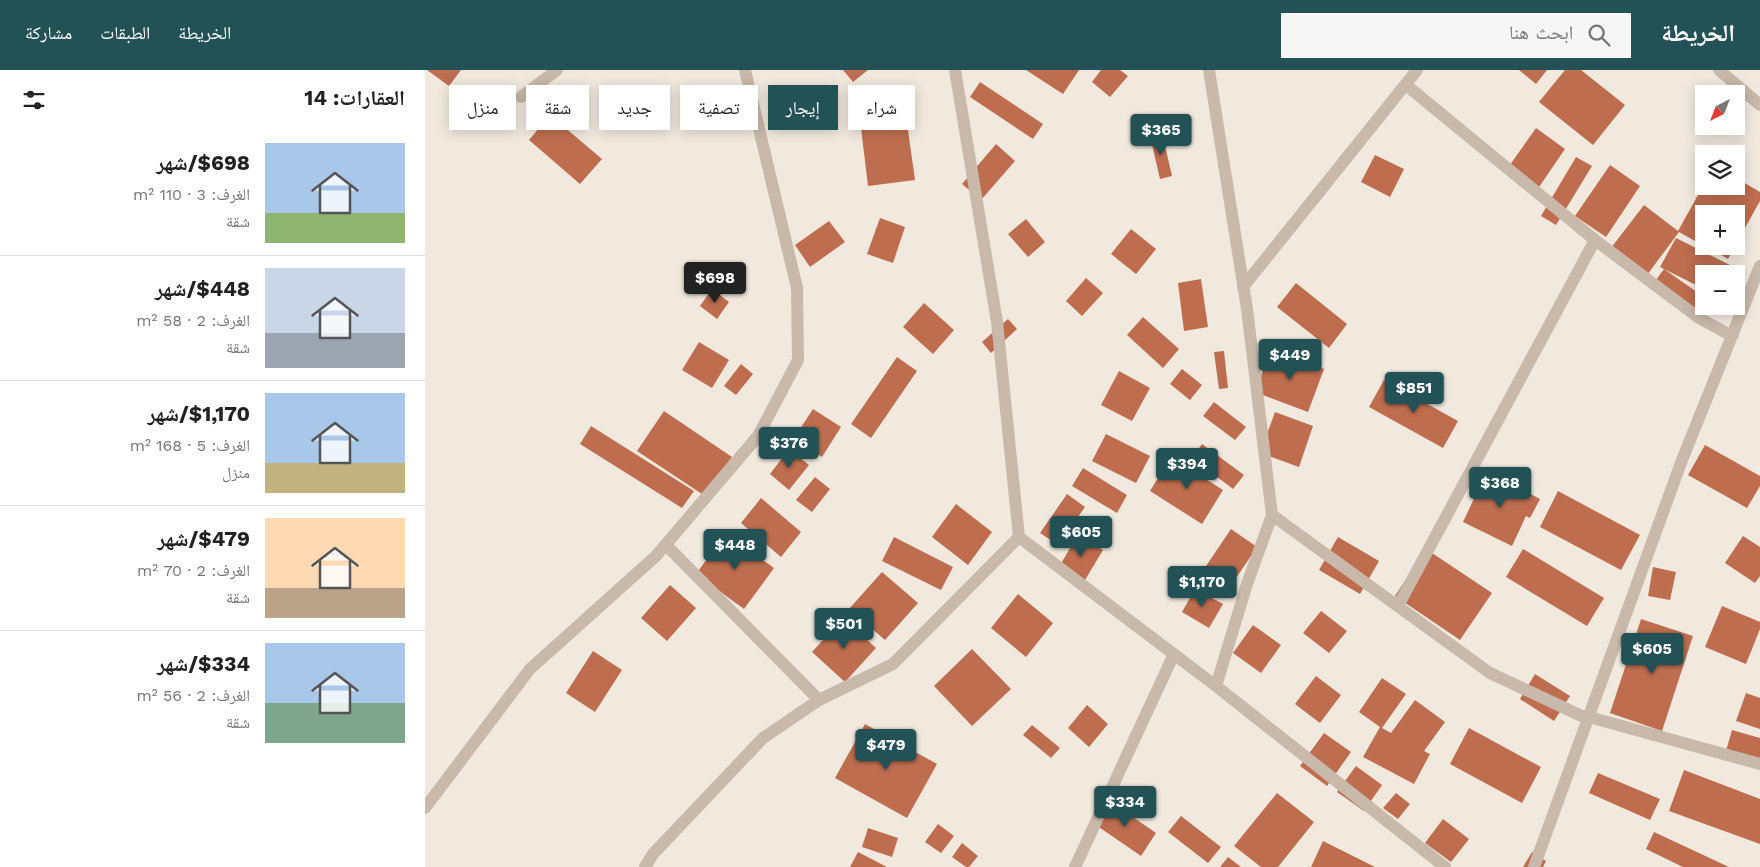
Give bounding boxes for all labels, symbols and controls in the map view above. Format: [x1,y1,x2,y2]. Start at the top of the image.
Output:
search box [1281,13,1631,58]
text: الخريطة [1661,19,1735,47]
text: ابحث هنا [1509,21,1573,44]
icon: search [1585,21,1613,49]
text: مشاركة [25,22,72,43]
text: الطبقات [100,22,150,43]
text: الخريطة [178,22,231,43]
text: العقارات: 14 [304,85,405,110]
chip: منزل [449,85,516,130]
chip: شقة [526,85,589,130]
chip: جديد [599,85,670,130]
chip: تصفية [680,85,758,130]
chip: إيجار [768,85,838,130]
chip: شراء [848,85,915,130]
north arrow [1695,85,1745,135]
map controls [1695,85,1745,315]
icon: filters [20,86,48,114]
pin: $365 [1131,114,1191,156]
text: $365 [1142,120,1180,139]
button: layers [1695,145,1745,195]
text: $698/شهر [156,150,250,175]
icon: home [305,163,365,223]
text: الغرف: 3 · 110 m² [133,185,250,204]
button: + [1695,205,1745,255]
text: شقة [226,212,250,231]
pin: $698 [685,262,745,304]
button: − [1695,265,1745,315]
text: $698 [695,268,735,287]
text: $448/شهر [155,276,250,301]
icon: home [305,288,365,348]
text: الغرف: 2 · 58 m² [136,311,250,330]
text: شقة [226,338,250,357]
pin: $449 [1260,338,1320,381]
text: $449 [1270,345,1310,364]
pin: $851 [1384,372,1444,414]
text: $851 [1396,378,1432,397]
text: $1,170/شهر [148,401,250,426]
icon: home [305,413,365,473]
pin: $376 [759,426,819,469]
text: $376 [770,433,808,452]
text: الغرف: 5 · 168 m² [130,436,250,455]
pin: $394 [1157,448,1217,490]
text: $394 [1167,454,1207,473]
text: منزل [222,463,250,482]
pin: $368 [1470,466,1530,509]
text: $368 [1480,473,1520,492]
pin: $605 [1051,516,1111,558]
text: $605 [1061,522,1101,541]
text: $479/شهر [157,526,250,551]
pin: $448 [705,528,765,571]
text: $448 [715,535,755,554]
icon: home [305,538,365,598]
text: الغرف: 2 · 70 m² [137,561,250,580]
pin: $1,170 [1161,566,1243,608]
text: $1,170 [1179,572,1225,591]
text: شقة [226,588,250,607]
pin: $501 [814,608,874,650]
text: $501 [826,614,862,633]
pin: $605 [1622,632,1682,675]
text: $605 [1632,639,1672,658]
text: $334/شهر [157,651,250,676]
icon: home [305,663,365,723]
text: الغرف: 2 · 56 m² [136,686,250,705]
text: شقة [226,713,250,732]
pin: $479 [856,728,916,771]
text: $479 [866,735,906,754]
pin: $334 [1095,786,1155,828]
text: $334 [1105,792,1145,811]

